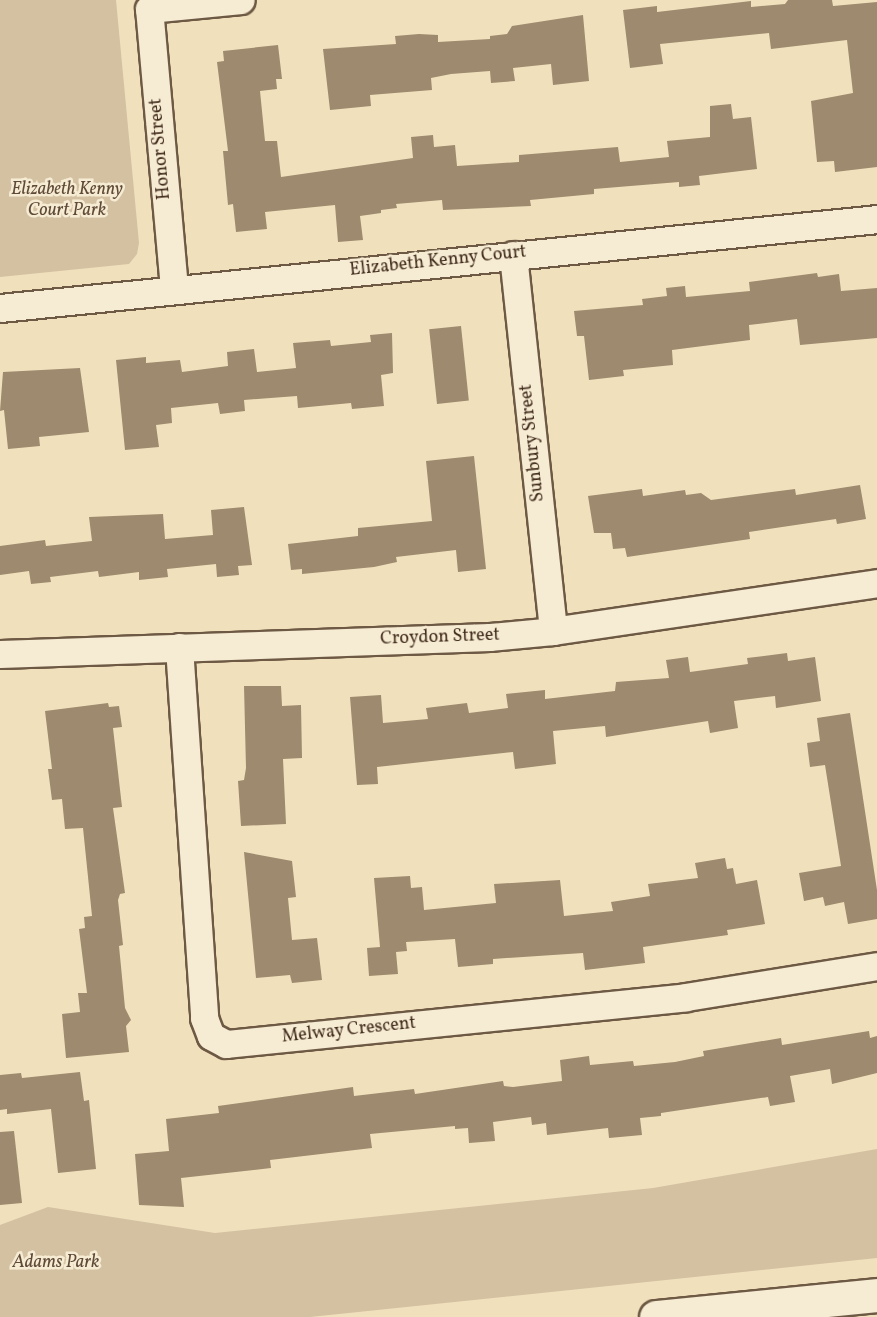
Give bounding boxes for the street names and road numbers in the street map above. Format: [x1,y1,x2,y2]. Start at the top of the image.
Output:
street label: Honor Street [146,97,176,201]
street label: Elizabeth Kenny Court [348,242,528,282]
street label: Sunbury Street [516,383,550,503]
street label: Croydon Street [380,625,500,651]
street label: Melway Crescent [281,1013,417,1049]

